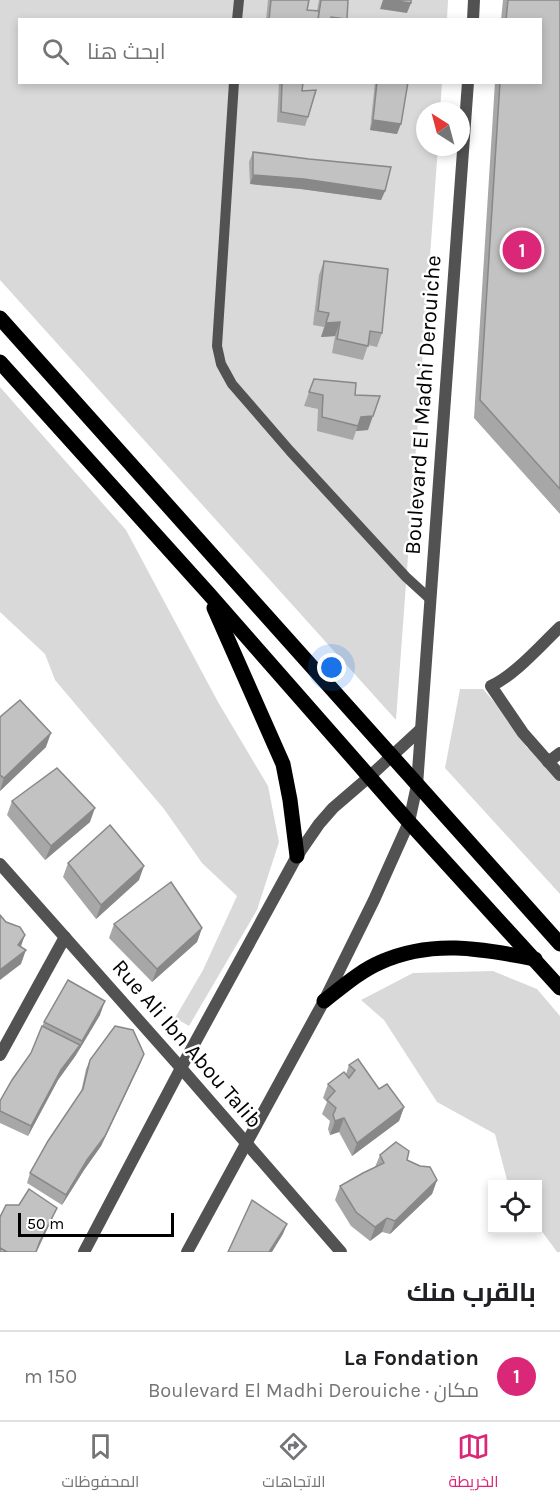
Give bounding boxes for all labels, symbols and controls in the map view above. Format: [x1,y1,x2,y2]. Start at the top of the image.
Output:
search box [18,18,542,84]
icon: search [39,35,72,68]
text: ابحث هنا [87,39,166,65]
north arrow [416,102,470,156]
pin: 1 [502,228,542,272]
street label: Boulevard El Madhi Derouiche [400,254,446,556]
your location [317,653,346,682]
street label: Rue Ali Ibn Abou Talib [107,954,267,1134]
map controls [488,1180,542,1234]
button: locate [488,1180,542,1234]
scale bar [18,1210,174,1238]
text: 50 m [27,1214,64,1233]
text: بالقرب منك [407,1277,536,1308]
text: La Fondation [344,1345,479,1371]
text: 150 m [24,1365,77,1388]
text: 1 [513,1365,520,1388]
text: مكان · Boulevard El Madhi Derouiche [148,1379,479,1402]
tab: المحفوظات [61,1430,139,1496]
tab: الاتجاهات [262,1430,326,1496]
tab: الخريطة [449,1430,499,1496]

